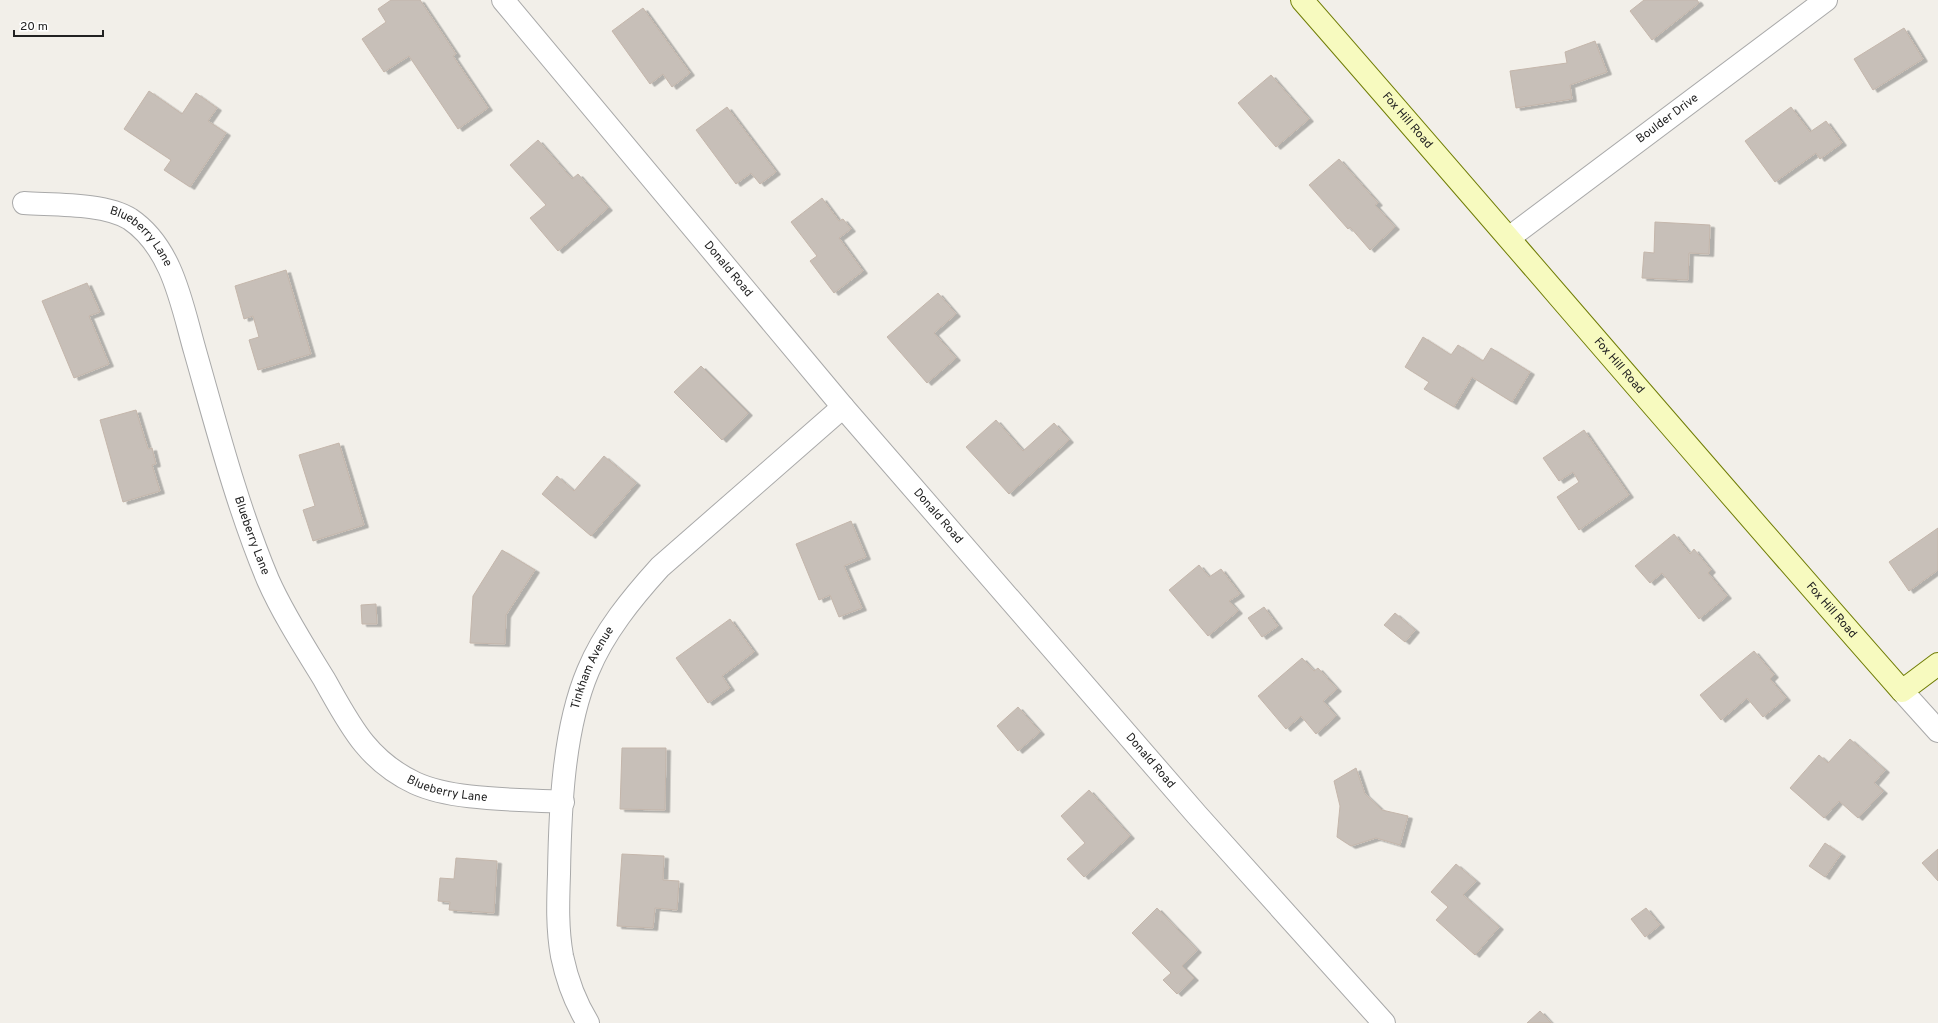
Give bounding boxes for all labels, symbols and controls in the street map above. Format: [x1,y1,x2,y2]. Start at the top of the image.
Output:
scale bar [14,12,103,38]
text: 20 m [20,19,48,35]
street label: Fox Hill Road [1378,89,1436,152]
street label: Boulder Drive [1633,90,1702,147]
street label: Blueberry Lane [108,203,175,270]
street label: Donald Road [700,238,756,301]
street label: Fox Hill Road [1590,334,1648,397]
street label: Donald Road [909,485,966,547]
street label: Blueberry Lane [230,494,273,578]
street label: Fox Hill Road [1802,579,1860,642]
street label: Tinkham Avenue [568,624,618,711]
street label: Donald Road [1122,730,1179,792]
street label: Blueberry Lane [404,772,488,806]

